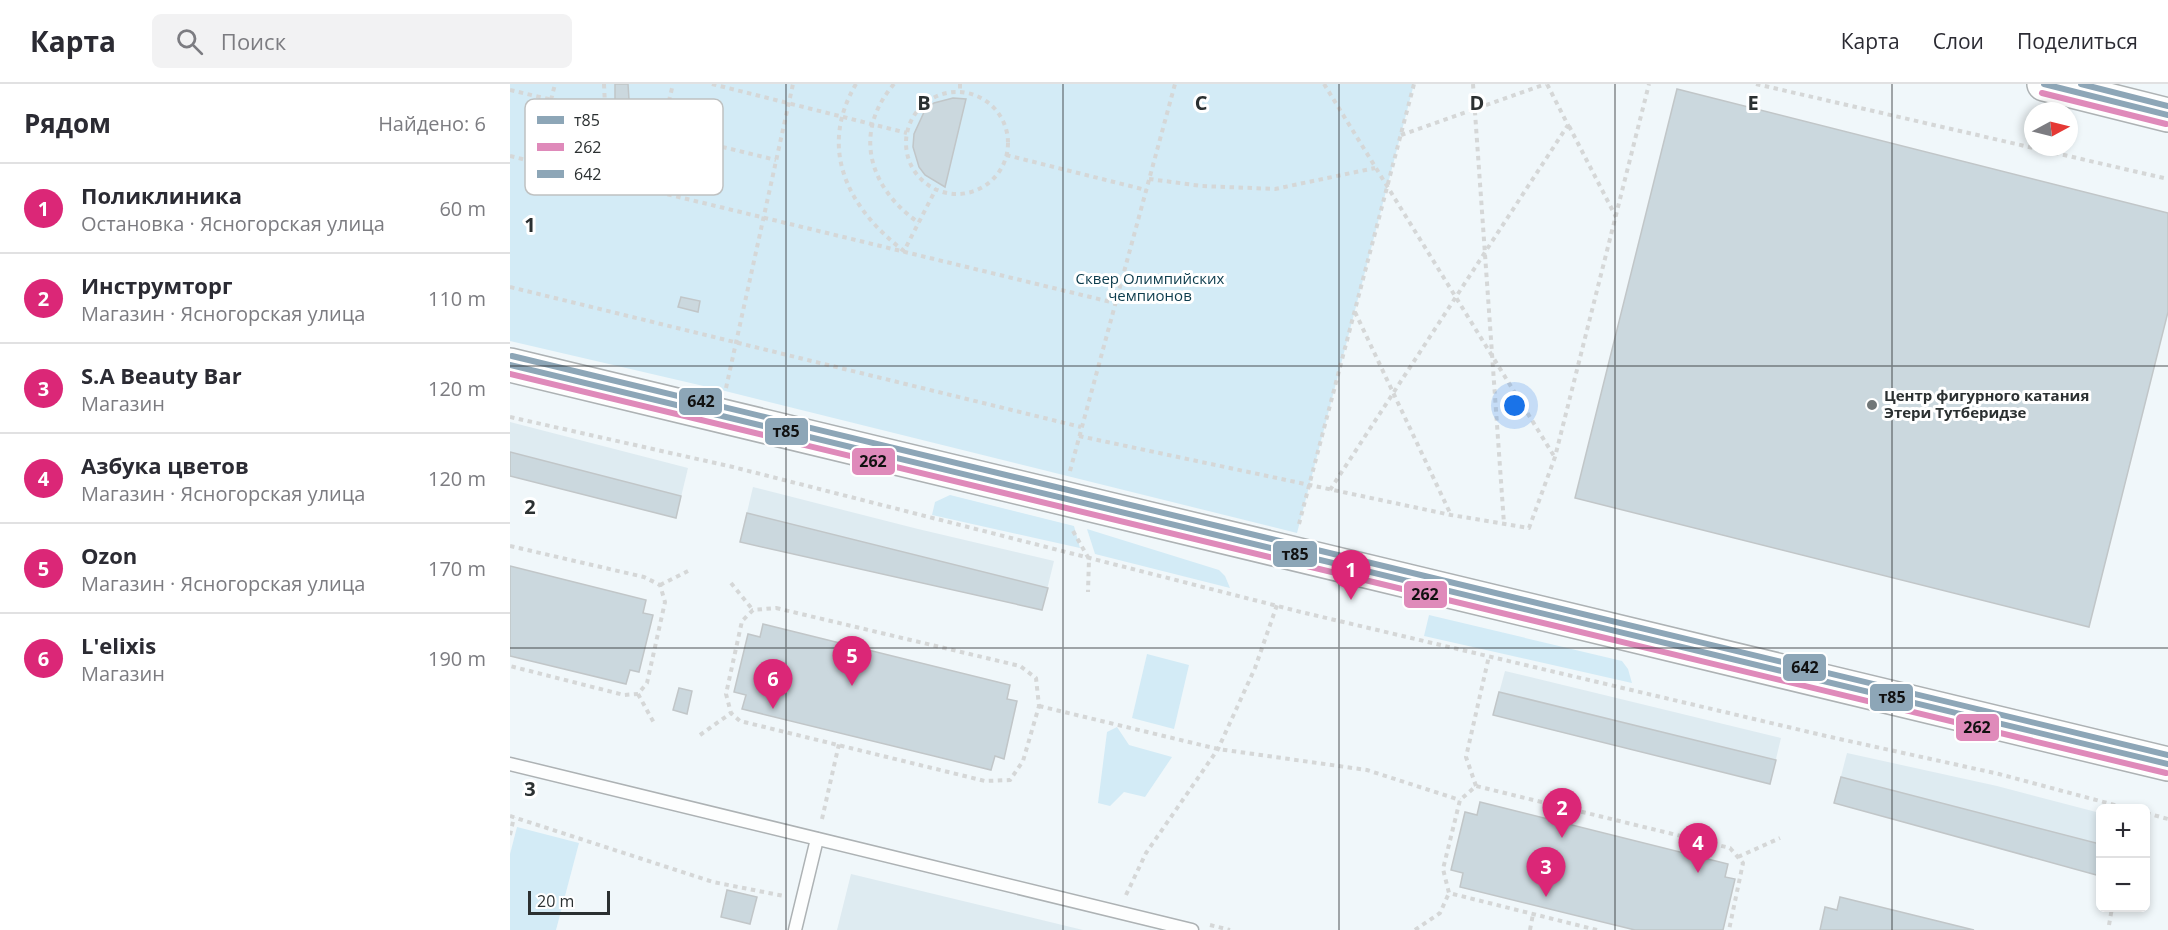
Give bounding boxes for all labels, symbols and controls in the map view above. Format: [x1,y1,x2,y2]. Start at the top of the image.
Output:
search box [152,14,572,68]
text: Карта [30,22,116,60]
icon: search [173,25,206,58]
text: Поиск [221,26,286,56]
text: Карта [1841,27,1900,55]
text: Слои [1933,27,1984,55]
text: Поделиться [2017,27,2138,55]
text: B [917,89,931,116]
text: C [1195,89,1208,116]
text: D [1470,89,1484,116]
text: E [1747,89,1759,116]
legend [525,99,723,195]
north arrow [2024,102,2078,156]
text: Рядом [24,105,111,141]
text: т85 [574,109,600,131]
text: Найдено: 6 [378,110,486,137]
text: 262 [574,136,601,158]
text: 642 [574,163,601,185]
text: Поликлиника [81,180,242,210]
text: 1 [38,195,49,222]
text: 60 m [439,195,486,222]
text: Остановка · Ясногорская улица [81,210,385,237]
text: 1 [524,211,536,238]
park label: Сквер Олимпийских чемпионов [1076,268,1225,305]
text: Инструмторг [81,270,232,300]
text: 2 [38,285,49,312]
text: 110 m [428,285,486,312]
text: Магазин · Ясногорская улица [81,300,365,327]
text: S.A Beauty Bar [81,360,242,390]
text: 3 [38,375,49,402]
text: 120 m [428,375,486,402]
place label: Центр фигурного катания Этери Тутберидзе [1884,385,2089,422]
line badge: 642 [678,387,723,416]
text: Магазин [81,390,165,417]
text: 642 [687,390,715,412]
your location [1500,391,1529,420]
marker: Центр фигурного катания Этери Тутберидзе [1865,398,1879,412]
line badge: т85 [764,417,809,446]
text: т85 [772,420,800,442]
line badge: 262 [851,447,896,476]
text: Азбука цветов [81,450,249,480]
text: 262 [859,450,887,472]
text: 4 [38,465,49,492]
text: 120 m [428,465,486,492]
text: Магазин · Ясногорская улица [81,480,365,507]
text: 2 [524,493,536,520]
text: Ozon [81,540,137,570]
line badge: т85 [1272,540,1318,568]
text: т85 [1281,543,1309,565]
pin: 1 [1332,550,1370,600]
text: 5 [38,555,49,582]
text: 170 m [428,555,486,582]
text: Магазин · Ясногорская улица [81,570,365,597]
line badge: 262 [1403,580,1448,609]
text: 262 [1411,583,1439,605]
text: L'elixis [81,630,156,660]
pin: 5 [832,636,872,686]
text: 6 [38,645,49,672]
text: 190 m [428,645,486,672]
line badge: 642 [1782,653,1827,682]
text: 642 [1791,656,1819,678]
text: Магазин [81,660,165,687]
pin: 6 [754,660,792,709]
line badge: т85 [1869,683,1914,712]
text: т85 [1878,686,1906,708]
line badge: 262 [1955,713,2000,742]
text: 262 [1963,716,1991,738]
text: 3 [524,775,536,802]
pin: 2 [1542,788,1582,838]
map controls [2096,804,2150,912]
button: + [2096,804,2150,858]
pin: 4 [1678,824,1718,873]
pin: 3 [1526,848,1566,897]
button: − [2096,858,2150,912]
scale bar [528,888,610,916]
text: 20 m [537,890,574,912]

